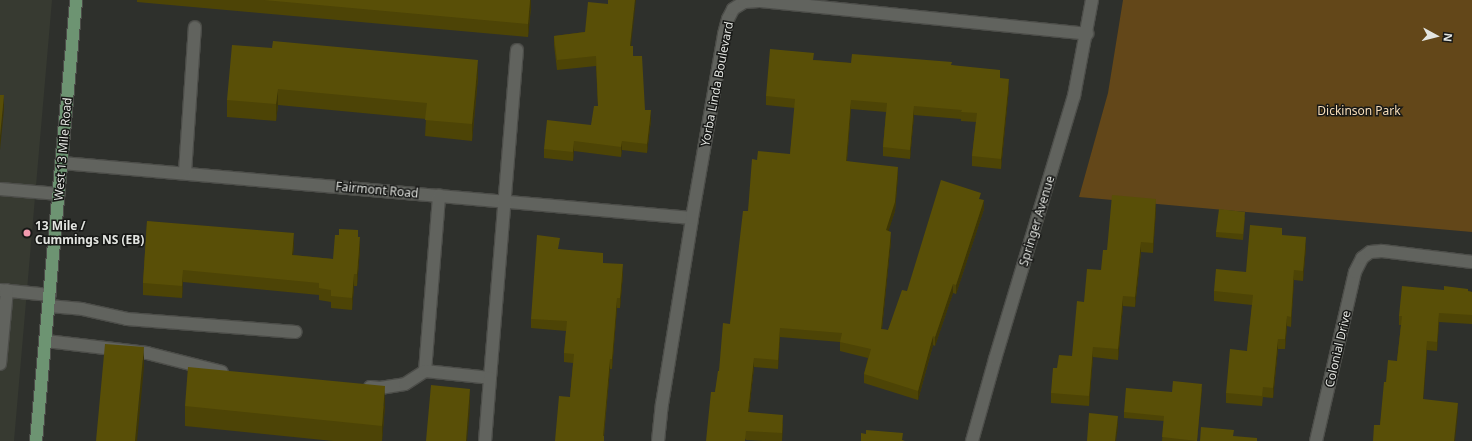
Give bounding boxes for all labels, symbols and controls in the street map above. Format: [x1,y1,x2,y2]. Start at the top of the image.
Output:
north arrow [1416,16,1456,56]
street label: Yorba Linda Boulevard [698,20,736,148]
text: N [1440,32,1456,43]
street label: West 13 Mile Road [51,97,75,201]
park label: Dickinson Park [1317,104,1401,118]
street label: Springer Avenue [1016,174,1058,268]
street label: Fairmont Road [335,179,419,201]
place label: 13 Mile / Cummings NS (EB) [35,219,144,247]
marker: 13 Mile / Cummings NS (EB) [22,228,32,238]
street label: Colonial Drive [1322,309,1354,389]

